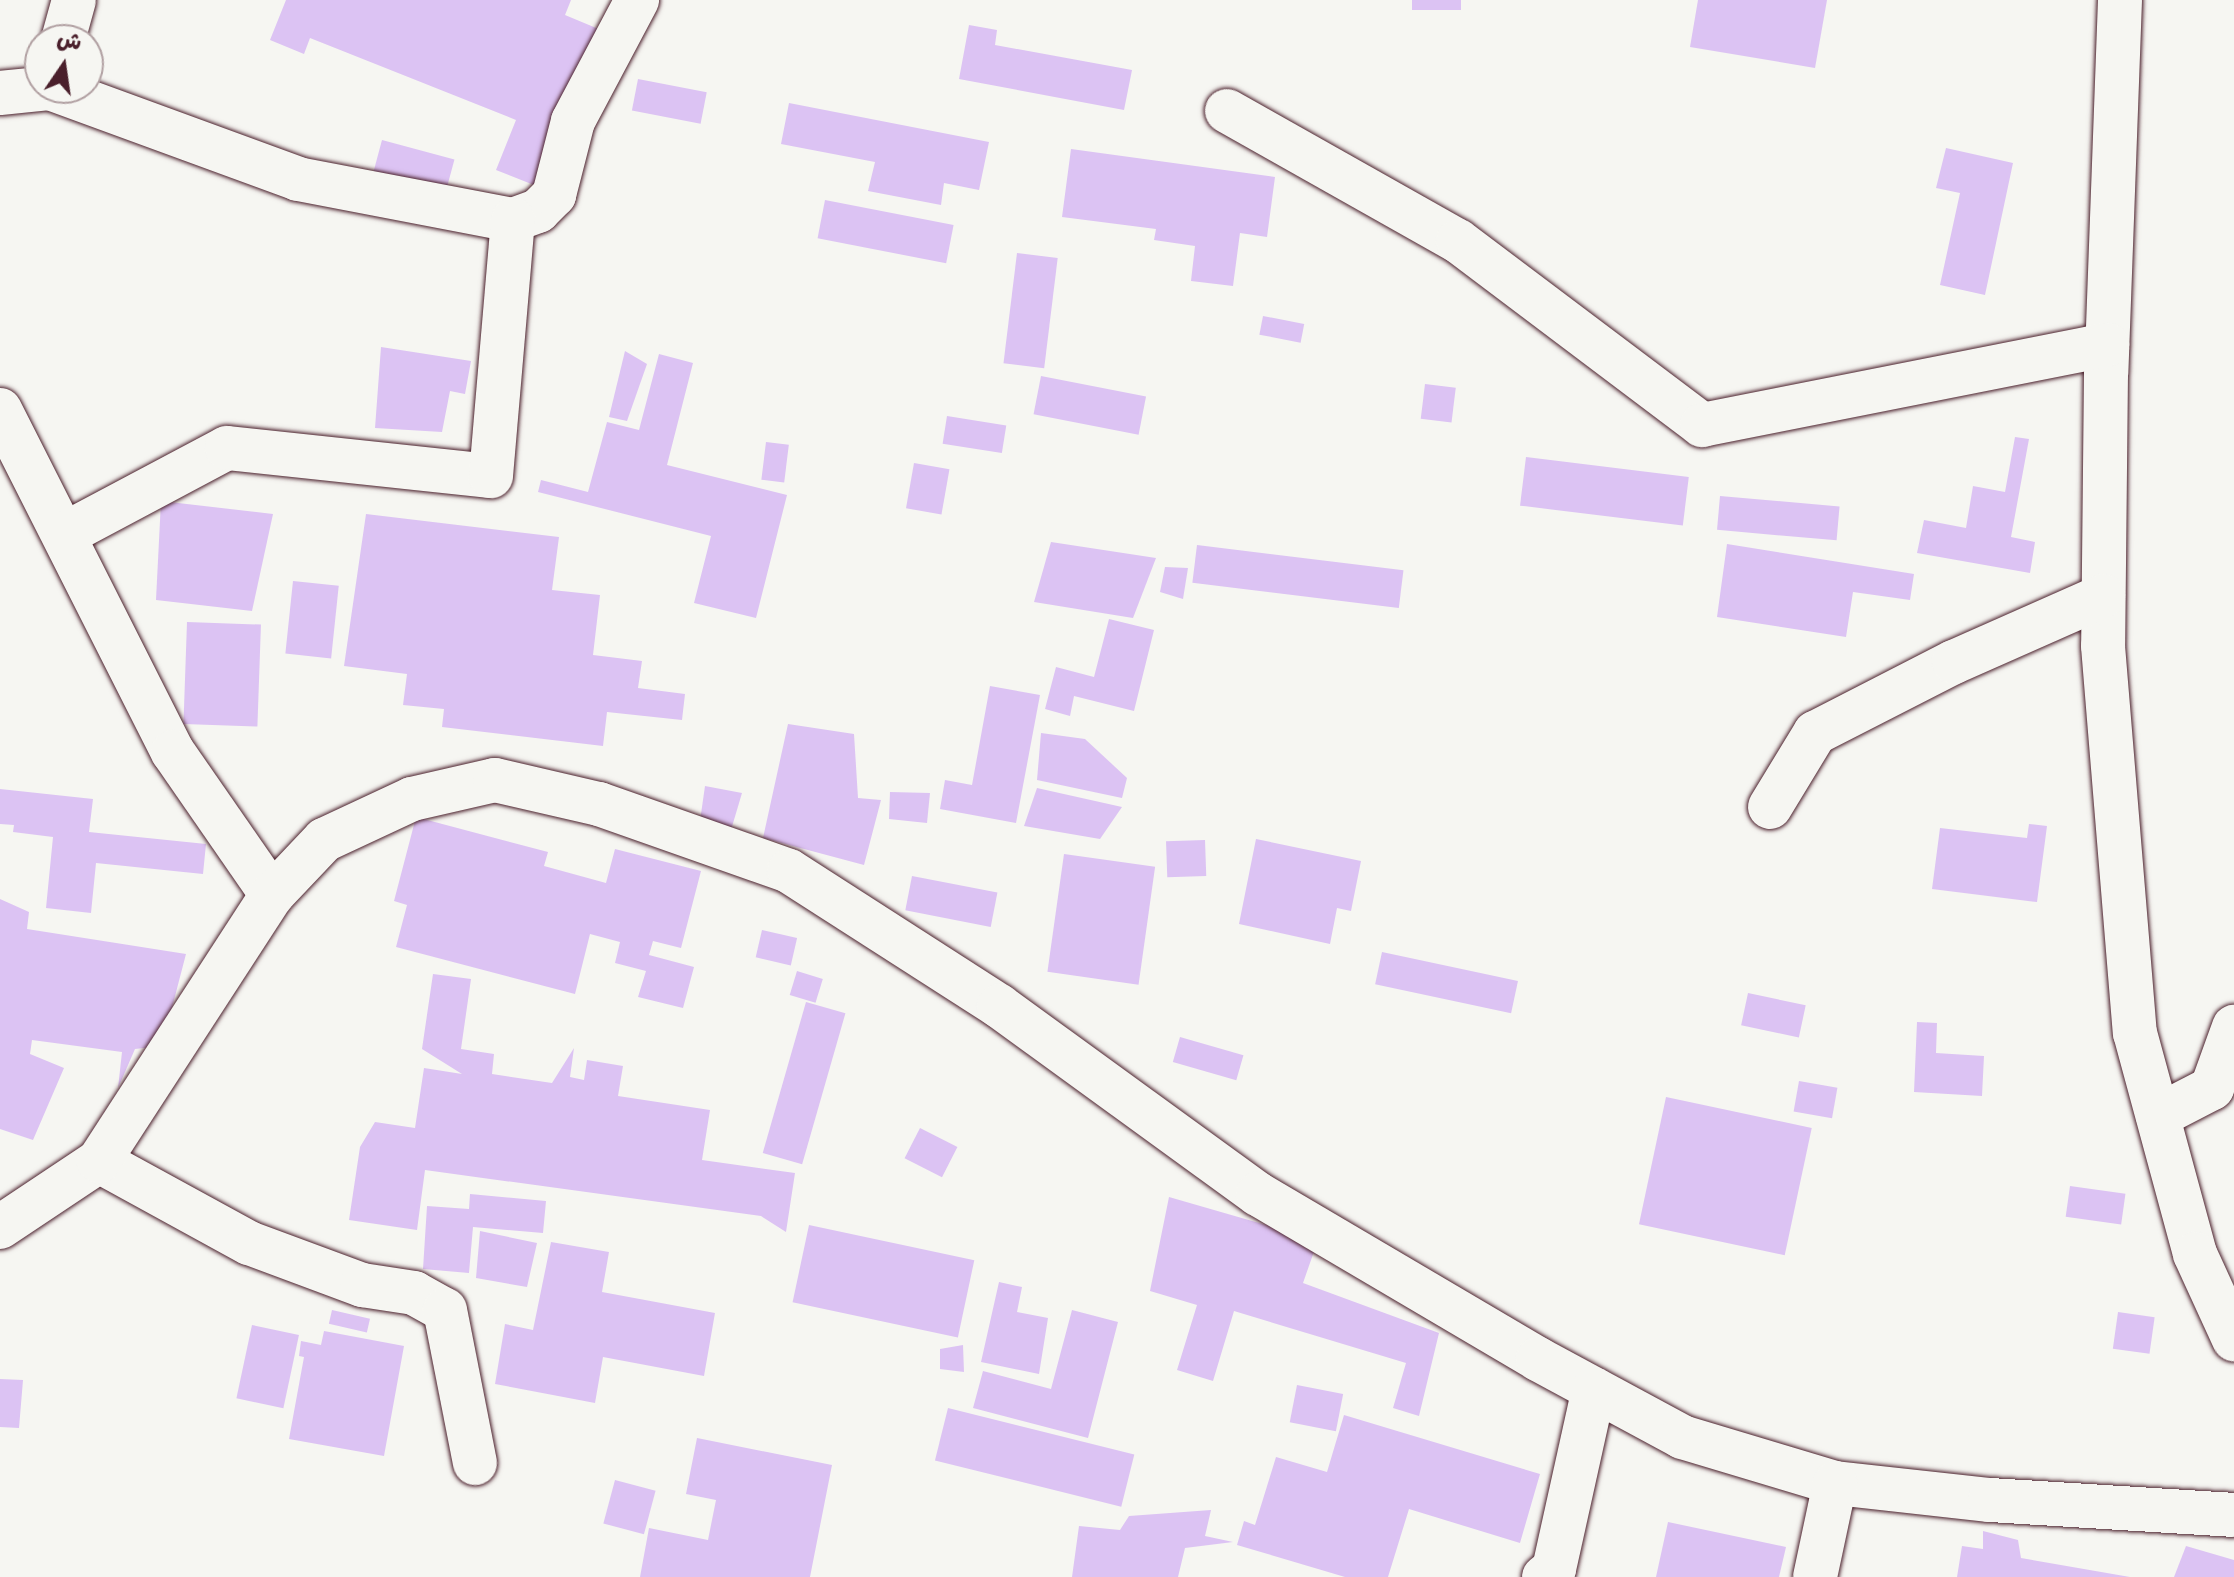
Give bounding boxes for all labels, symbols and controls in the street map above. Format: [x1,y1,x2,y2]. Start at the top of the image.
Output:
north arrow [24,24,104,104]
text: ش [54,24,84,61]

